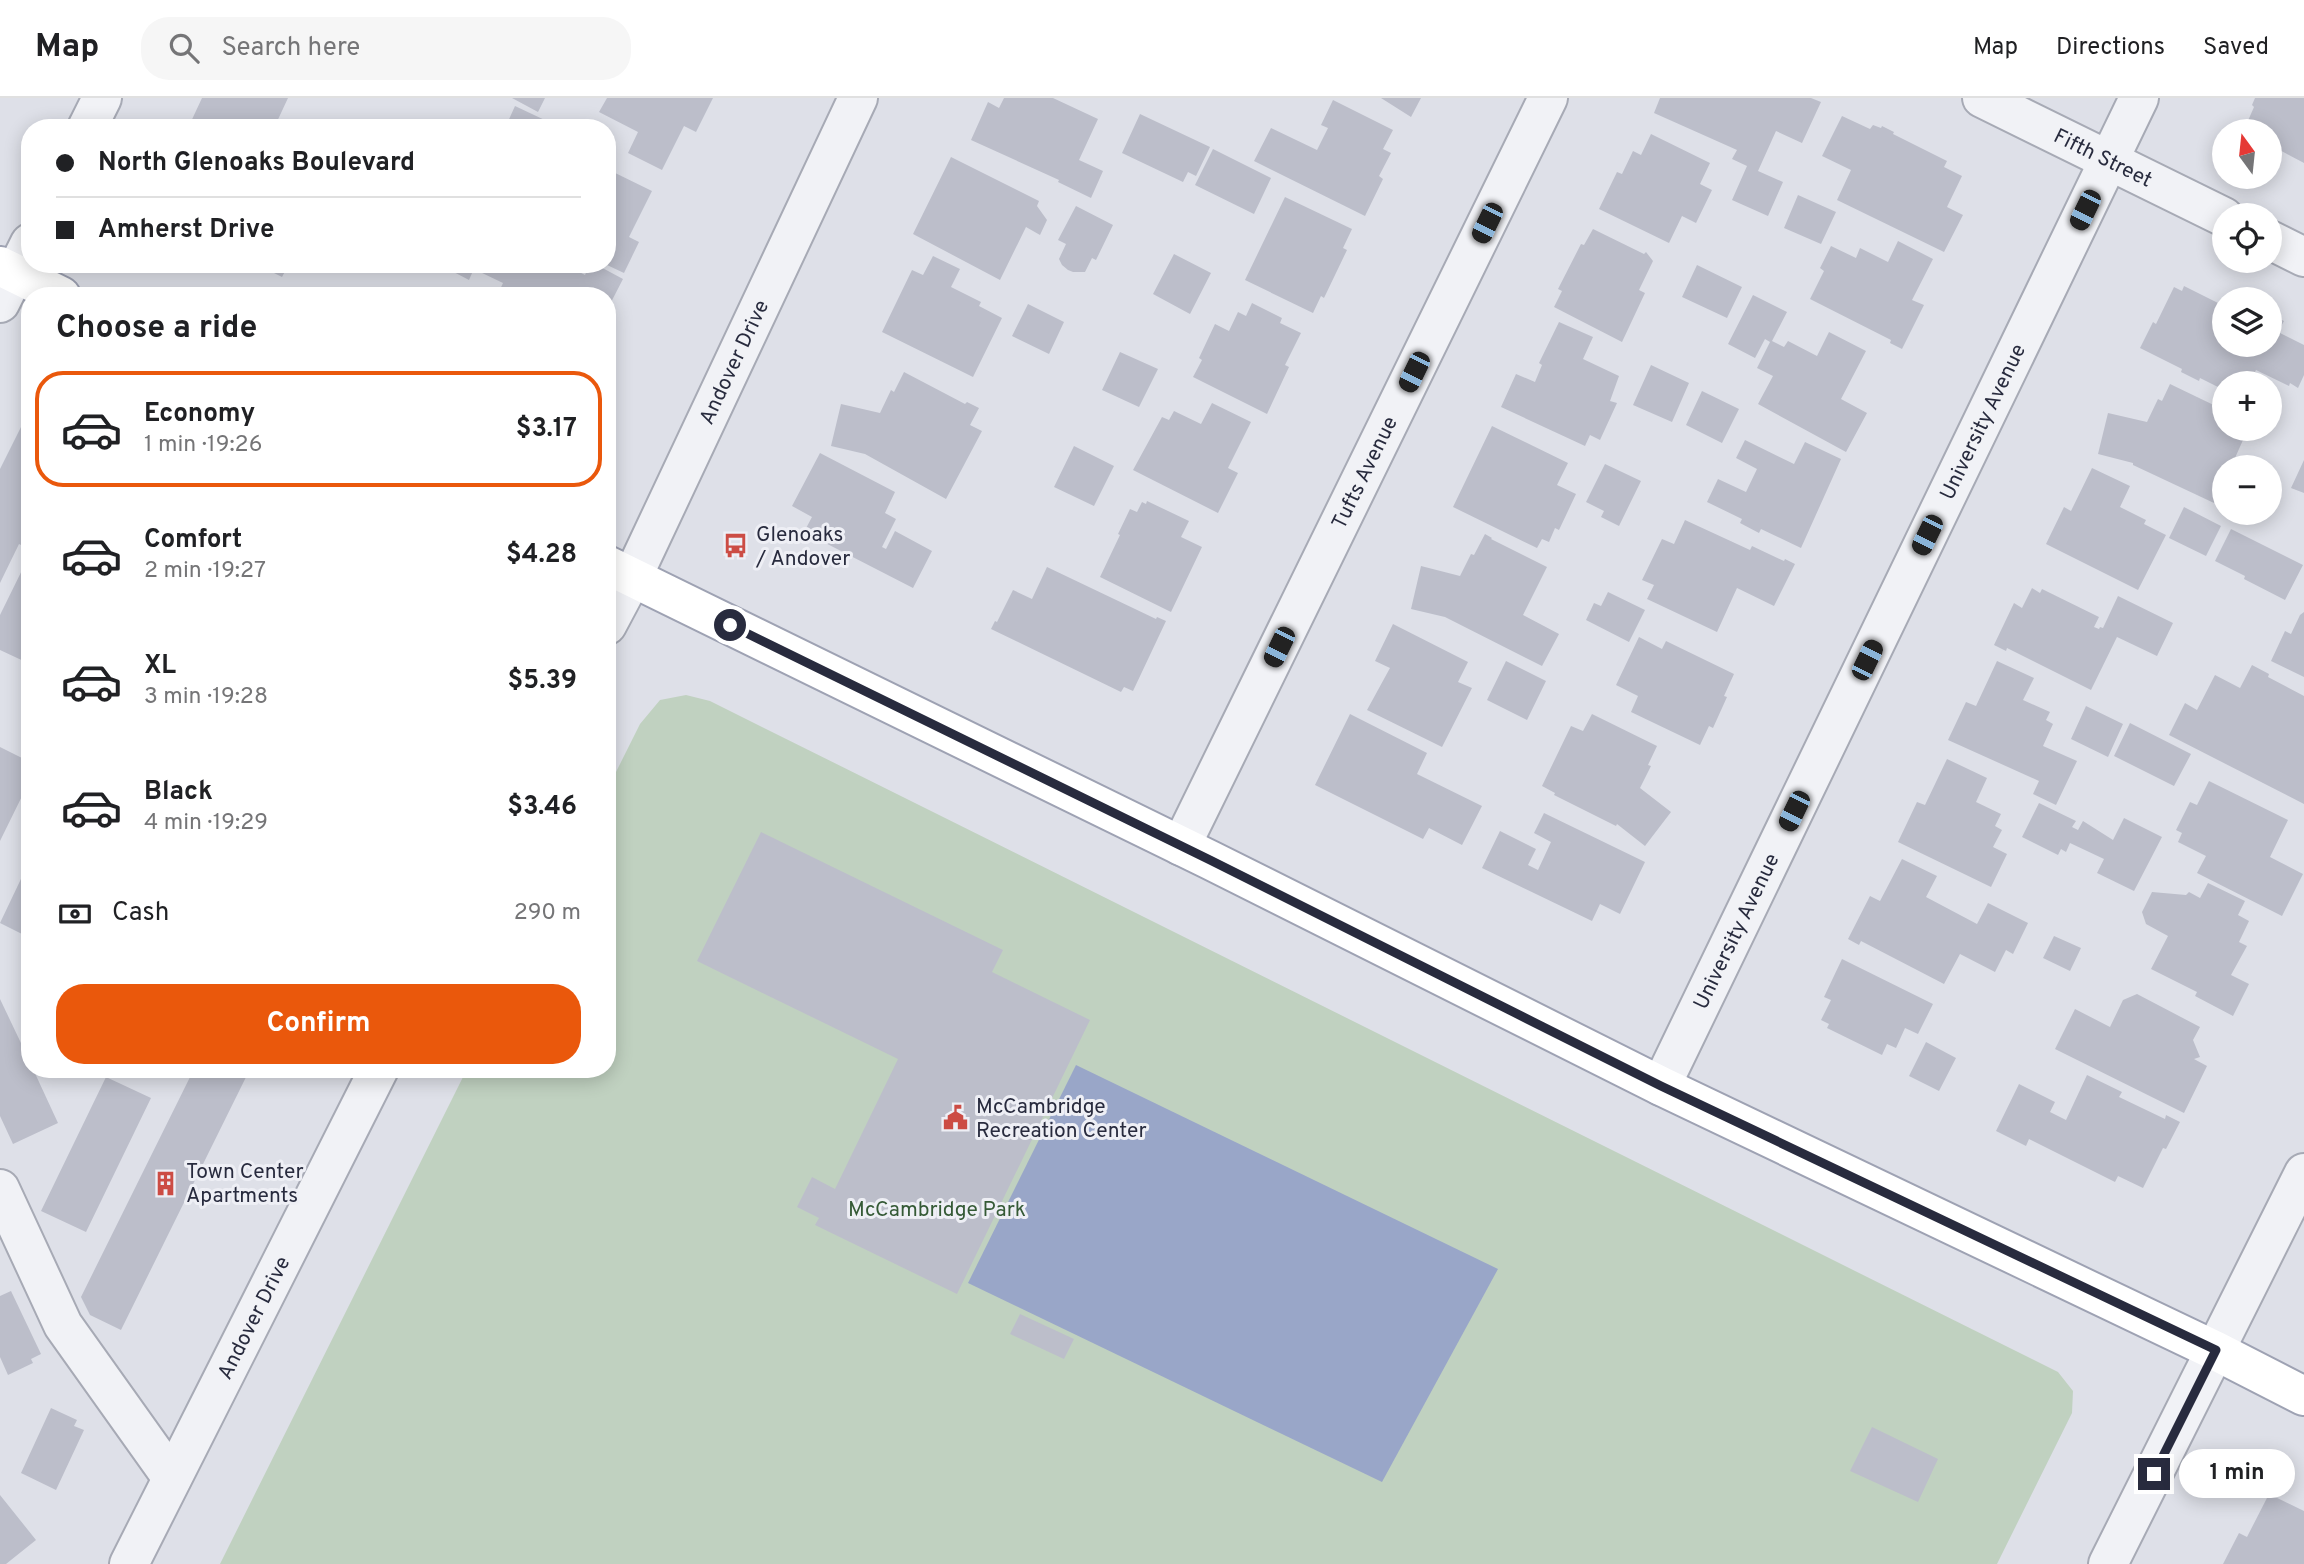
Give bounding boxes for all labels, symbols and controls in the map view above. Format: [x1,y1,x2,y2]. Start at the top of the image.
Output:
search box [141,17,631,80]
text: Map [35,27,99,69]
icon: search [165,29,203,67]
text: Search here [221,32,360,65]
text: Map [1973,33,2018,63]
text: Directions [2056,33,2165,63]
text: Saved [2203,33,2269,63]
north arrow [2212,119,2282,189]
map controls [2212,119,2282,525]
street label: Fifth Street [2049,123,2156,195]
text: North Glenoaks Boulevard [98,147,415,180]
car [2067,187,2104,233]
car [1469,200,1506,246]
button: locate [2212,203,2282,273]
text: Amherst Drive [98,214,274,247]
button: layers [2212,287,2282,357]
street label: Andover Drive [694,296,776,429]
text: Choose a ride [56,309,257,349]
street label: University Avenue [1935,340,2033,505]
car [1396,349,1433,395]
button: + [2212,371,2282,441]
icon: car [60,398,123,461]
text: Economy [144,398,255,431]
street label: Tufts Avenue [1327,412,1405,534]
text: $3.17 [516,413,577,446]
text: 1 min · 19:26 [144,431,262,460]
button: − [2212,455,2282,525]
car [1909,512,1946,558]
place label: Glenoaks / Andover [755,522,851,573]
icon: car [60,524,123,587]
text: Comfort [144,524,242,557]
bus stop icon: Glenoaks / Andover [722,532,750,560]
text: $4.28 [506,539,577,572]
text: 2 min · 19:27 [144,557,266,586]
route start [714,609,746,641]
car [1261,624,1298,670]
car [1849,637,1886,683]
icon: car [60,650,123,713]
text: XL [144,650,176,683]
text: $5.39 [508,665,577,698]
text: 3 min · 19:28 [144,683,268,712]
icon: car [60,776,123,839]
text: Black [144,776,213,809]
car [1776,788,1813,834]
text: $3.46 [507,791,577,824]
text: 4 min · 19:29 [144,809,268,838]
street label: University Avenue [1688,849,1786,1014]
icon: cash [56,895,94,933]
text: Cash [112,897,169,930]
text: 290 m [514,899,581,928]
button: Confirm [56,984,581,1064]
place label: McCambridge Recreation Center [976,1094,1147,1145]
public building icon: McCambridge Recreation Center [942,1104,970,1132]
place label: Town Center Apartments [186,1159,304,1210]
building icon: Town Center Apartments [152,1169,180,1197]
park label: McCambridge Park [848,1197,1026,1224]
street label: Andover Drive [212,1252,297,1385]
callout: 1 min [2178,1450,2294,1498]
route end [2138,1458,2170,1490]
text: 1 min [2209,1459,2265,1488]

